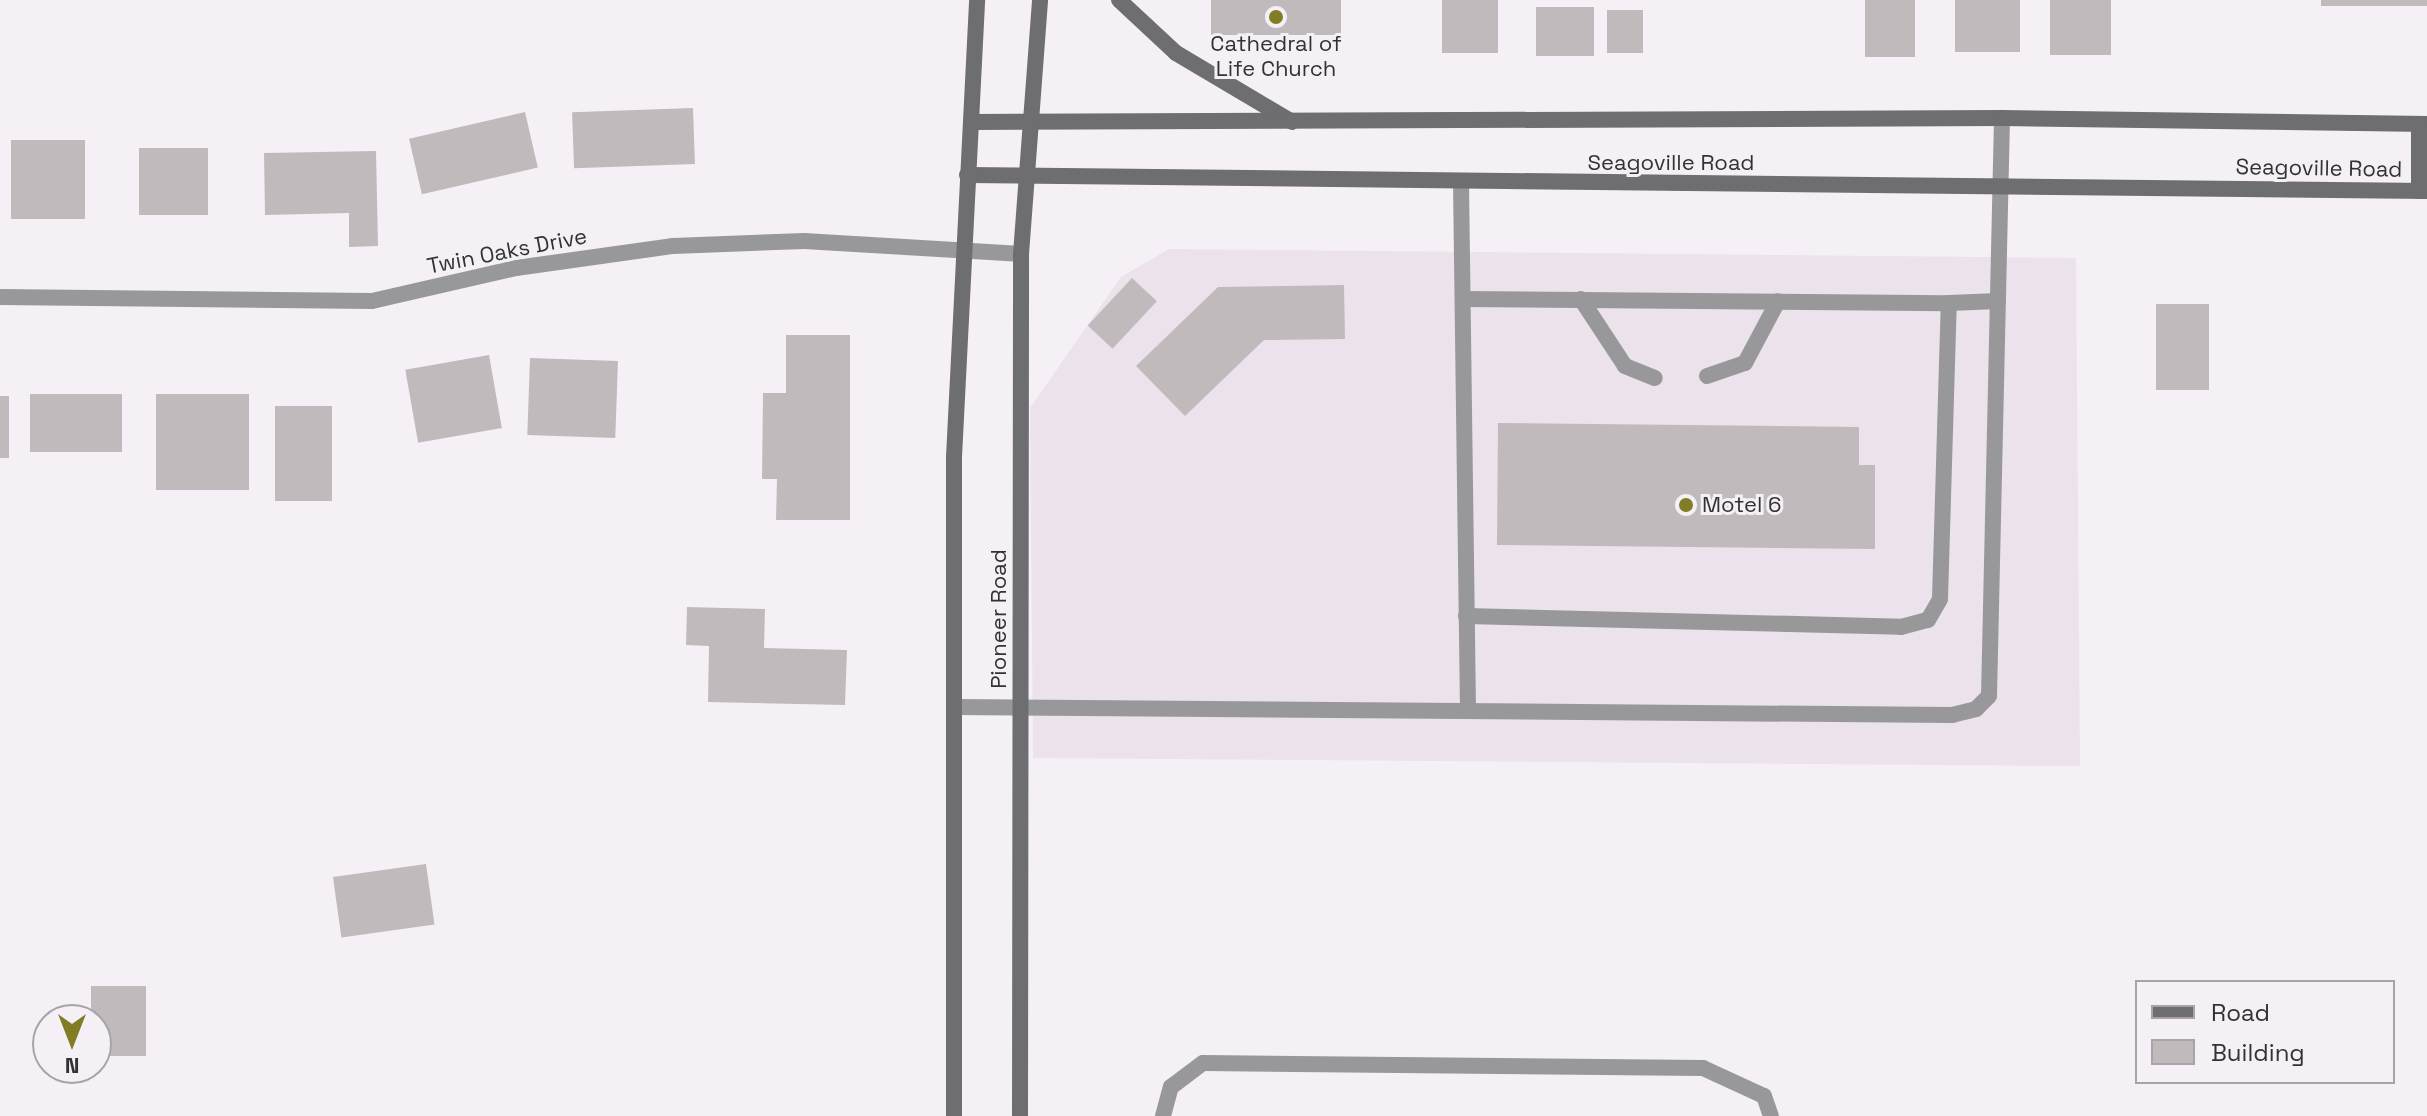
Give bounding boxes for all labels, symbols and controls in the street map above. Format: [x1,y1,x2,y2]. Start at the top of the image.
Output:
marker: Cathedral of Life Church [1267,8,1285,26]
place label: Cathedral of Life Church [1210,30,1342,82]
street label: Seagoville Road [1588,150,1754,176]
street label: Seagoville Road [2235,153,2403,183]
street label: Twin Oaks Drive [425,223,589,279]
place label: Motel 6 [1702,492,1781,518]
marker: Motel 6 [1677,496,1695,514]
street label: Pioneer Road [986,549,1012,689]
legend [2135,980,2395,1084]
text: Road [2211,997,2270,1028]
north arrow [32,1004,112,1084]
text: Building [2211,1037,2305,1068]
text: N [65,1052,79,1080]

